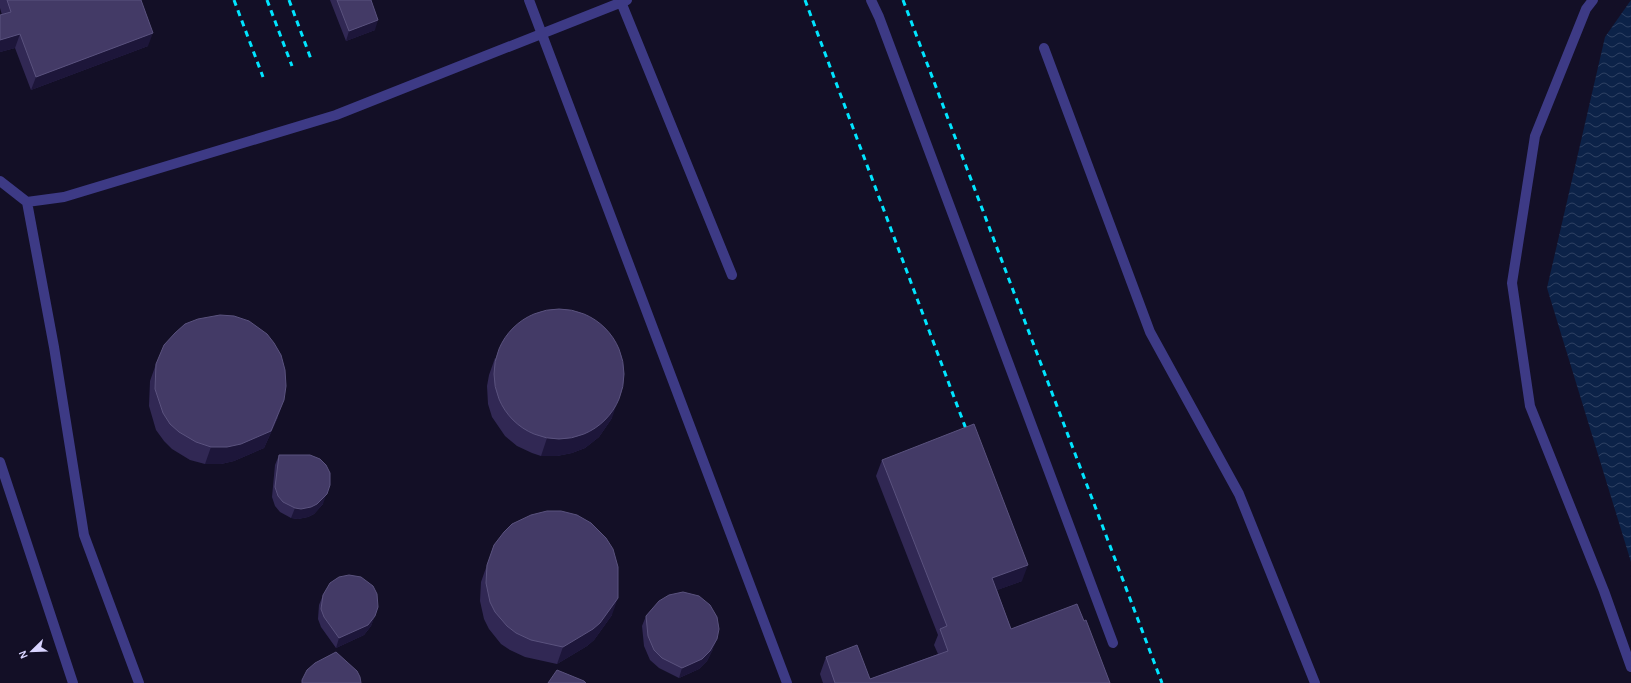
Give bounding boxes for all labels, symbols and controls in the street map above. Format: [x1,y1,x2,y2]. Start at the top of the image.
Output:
north arrow [12,631,52,671]
text: N [17,649,30,660]

